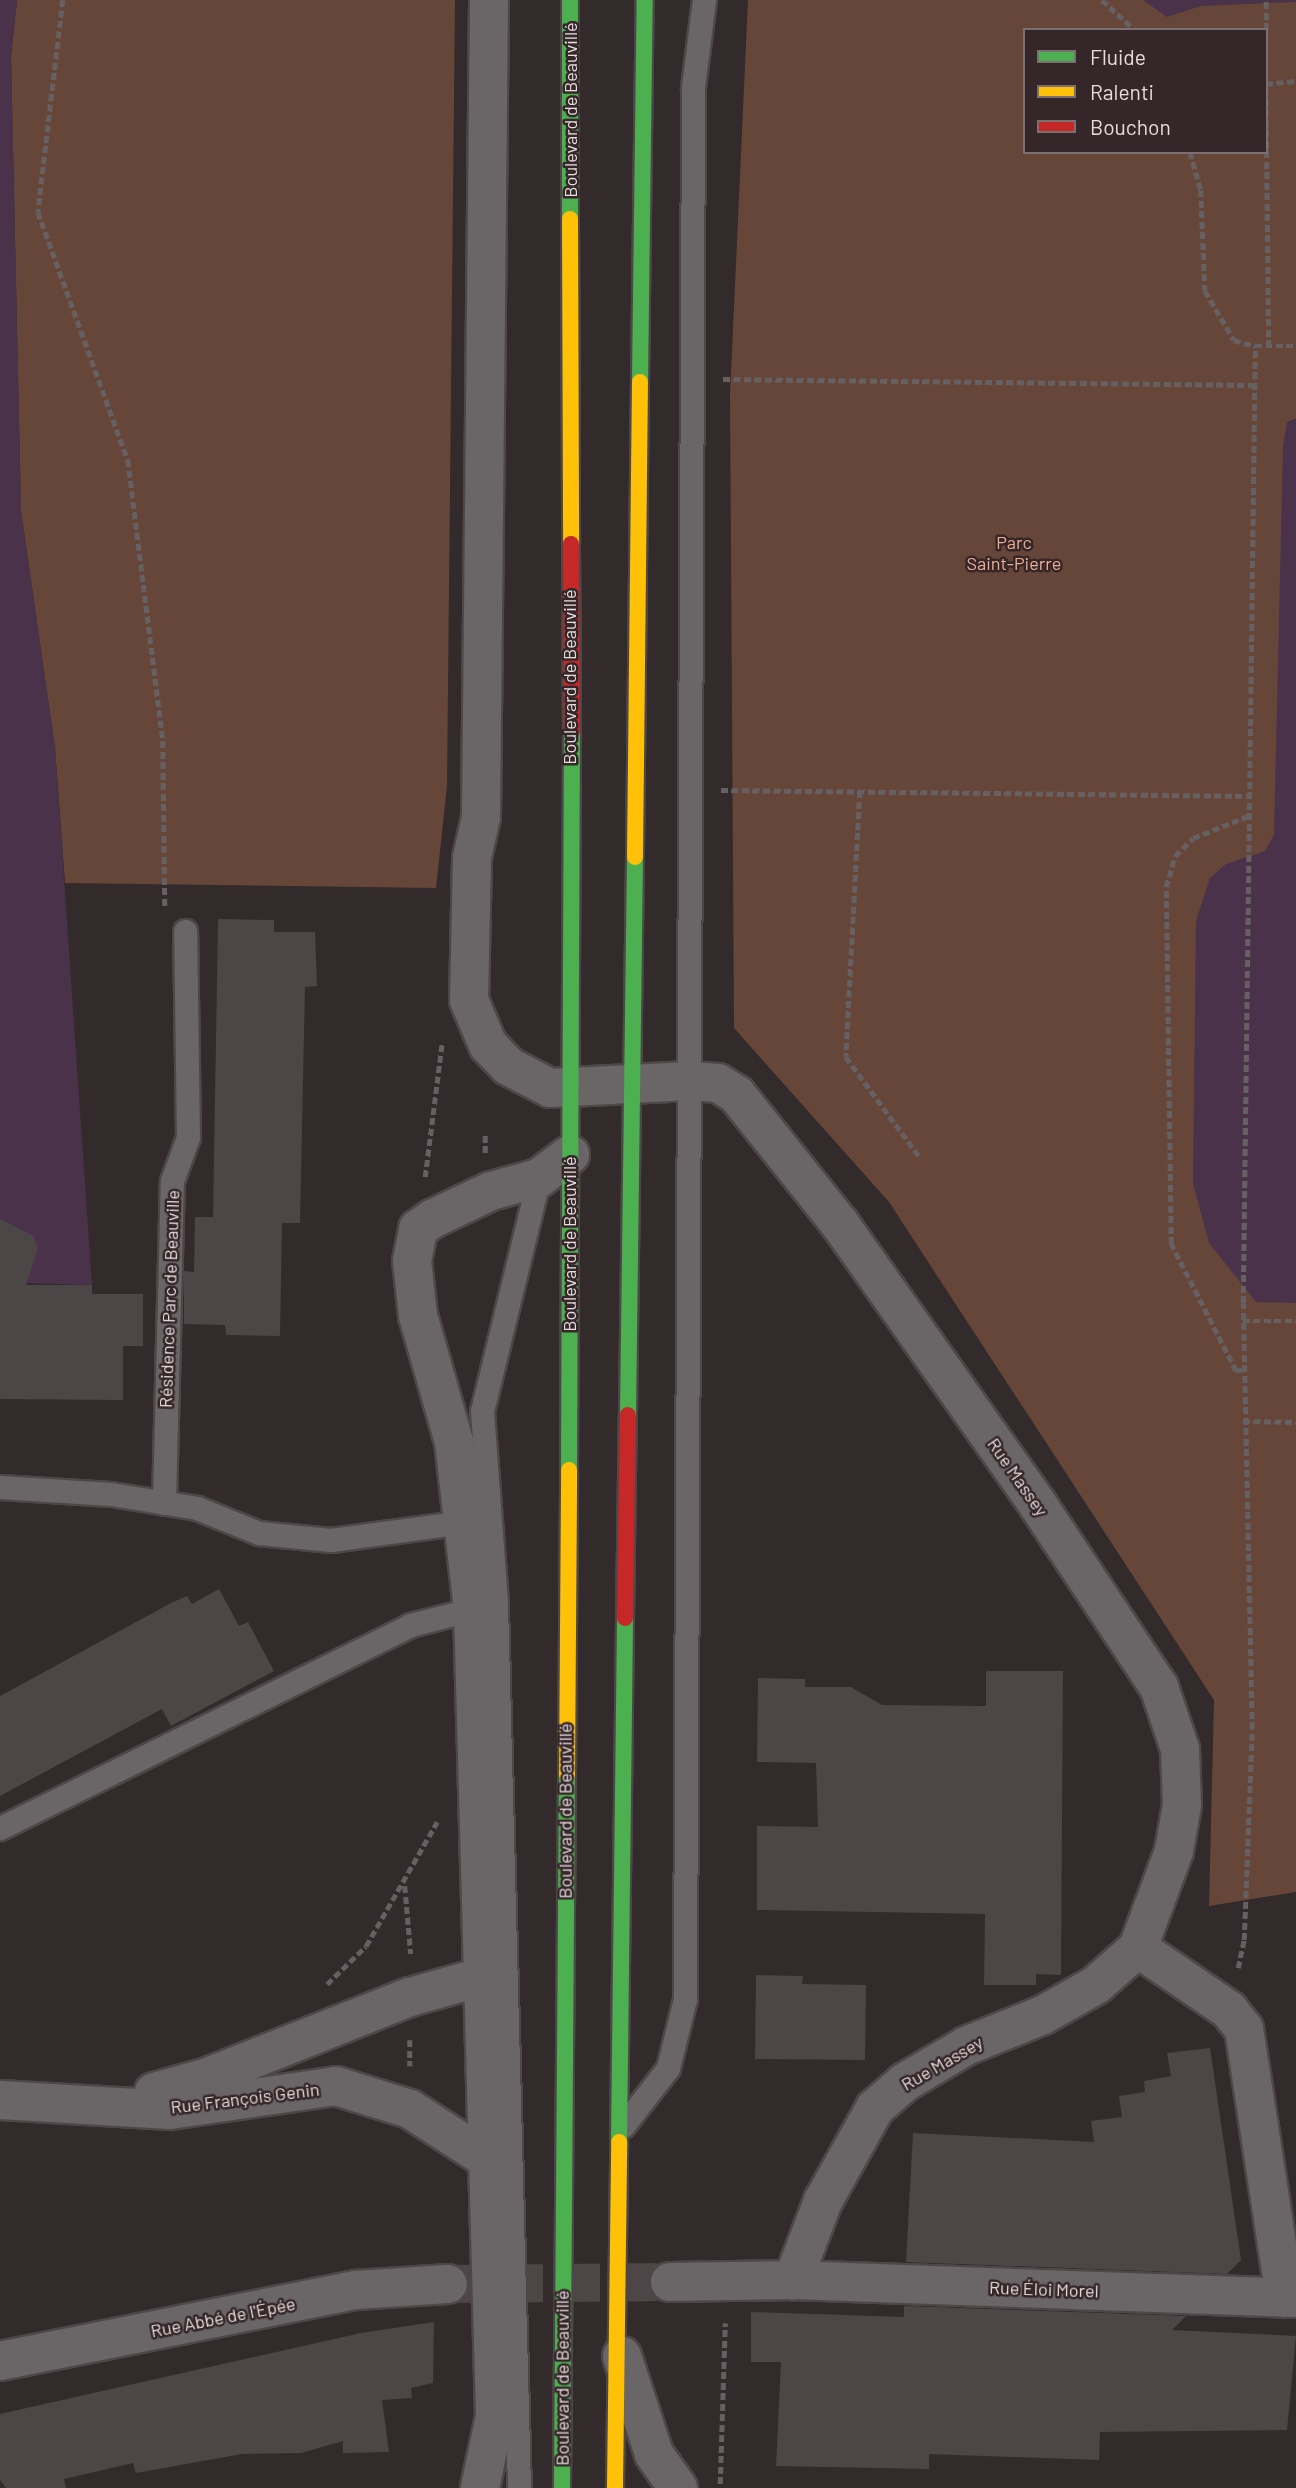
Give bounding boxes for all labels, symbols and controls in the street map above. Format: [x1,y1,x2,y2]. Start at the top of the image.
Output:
street label: Boulevard de Beauvillé [559,22,581,198]
legend [1023,28,1268,154]
text: Fluide [1090,44,1146,69]
text: Ralenti [1090,79,1154,104]
text: Bouchon [1090,114,1171,139]
park label: Parc Saint-Pierre [967,532,1061,574]
street label: Boulevard de Beauvillé [558,589,580,765]
street label: Boulevard de Beauvillé [558,1156,580,1332]
street label: Résidence Parc de Beauville [154,1190,184,1408]
street label: Rue Massey [983,1434,1053,1520]
street label: Boulevard de Beauvillé [554,1723,576,1899]
street label: Rue Massey [897,2031,987,2095]
street label: Rue François Genin [169,2078,321,2118]
street label: Rue Éloi Morel [989,2276,1099,2302]
street label: Boulevard de Beauvillé [551,2290,573,2466]
street label: Rue Abbé de l'Épée [149,2292,297,2342]

